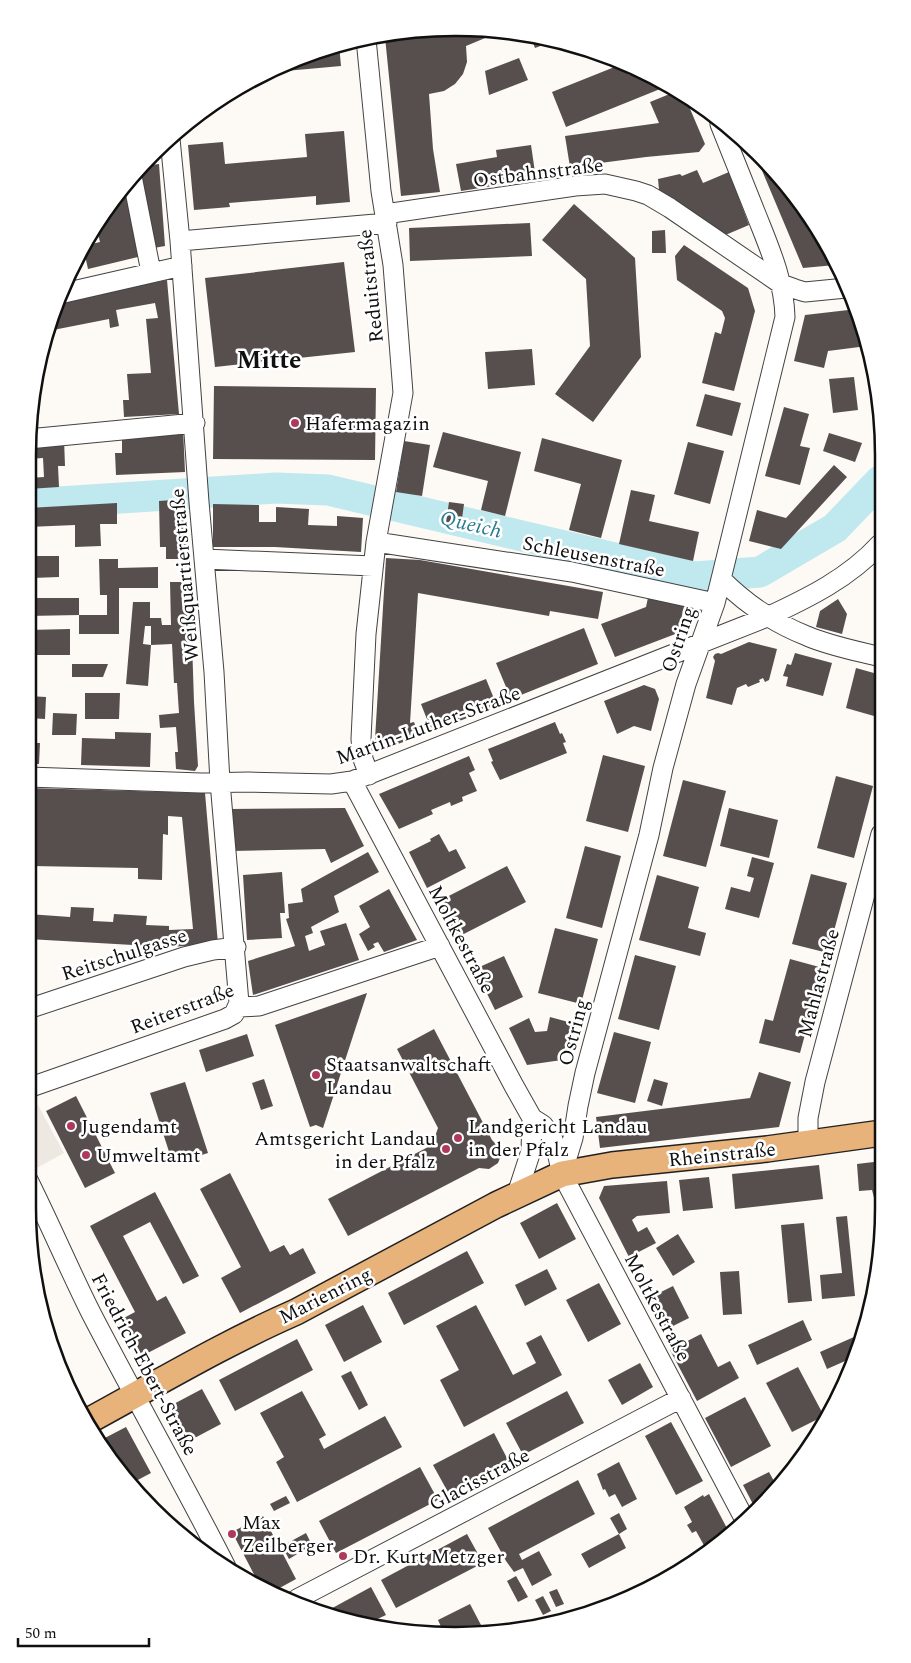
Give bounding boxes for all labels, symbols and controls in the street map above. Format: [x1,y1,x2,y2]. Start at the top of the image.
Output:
street label: Ostbahnstraße [471,150,605,196]
street label: Reduitstraße [350,228,392,344]
district label: Mitte [237,342,301,380]
place label: Hafermagazin [305,409,430,439]
marker: Hafermagazin [289,417,301,429]
street label: Weißquartierstraße [162,487,208,663]
water label: Queich [437,502,505,548]
street label: Schleusenstraße [520,528,668,585]
street label: Ostring [654,602,704,677]
street label: Martin-Luther-Straße [332,679,525,773]
street label: Moltkestraße [420,880,502,999]
street label: Reitschulgasse [58,921,191,989]
street label: Mahlastraße [790,926,848,1041]
street label: Reiterstraße [126,975,239,1043]
street label: Ostring [551,995,597,1069]
place label: Staatsanwaltschaft Landau [326,1050,491,1103]
marker: Staatsanwaltschaft Landau [310,1069,322,1081]
place label: Jugendamt [81,1112,177,1142]
place label: Landgericht Landau in der Pfalz [468,1112,647,1165]
marker: Jugendamt [65,1120,77,1132]
place label: Amtsgericht Landau in der Pfalz [254,1124,436,1177]
marker: Landgericht Landau in der Pfalz [452,1132,464,1144]
street label: Rheinstraße [667,1134,777,1176]
place label: Umweltamt [96,1141,201,1171]
marker: Amtsgericht Landau in der Pfalz [440,1143,452,1155]
marker: Umweltamt [80,1149,92,1161]
street label: Moltkestraße [616,1248,698,1367]
street label: Marienring [274,1260,377,1332]
street label: Friedrich-Ebert-Straße [83,1268,205,1461]
street label: Glacisstraße [424,1441,535,1519]
place label: Max Zeilberger [242,1508,334,1561]
marker: Max Zeilberger [226,1528,238,1540]
place label: Dr. Kurt Metzger [353,1542,504,1572]
marker: Dr. Kurt Metzger [337,1550,349,1562]
scale bar [18,1616,149,1648]
text: 50 m [25,1622,57,1645]

